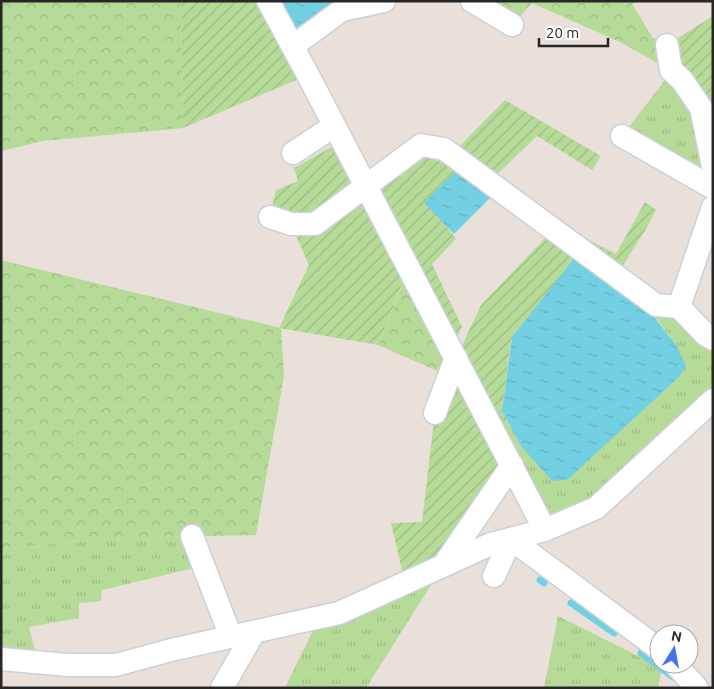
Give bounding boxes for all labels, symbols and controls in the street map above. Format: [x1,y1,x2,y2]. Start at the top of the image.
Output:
scale bar [539,15,608,47]
text: 20 m [546,24,579,41]
north arrow [649,624,699,674]
text: N [670,627,683,645]

